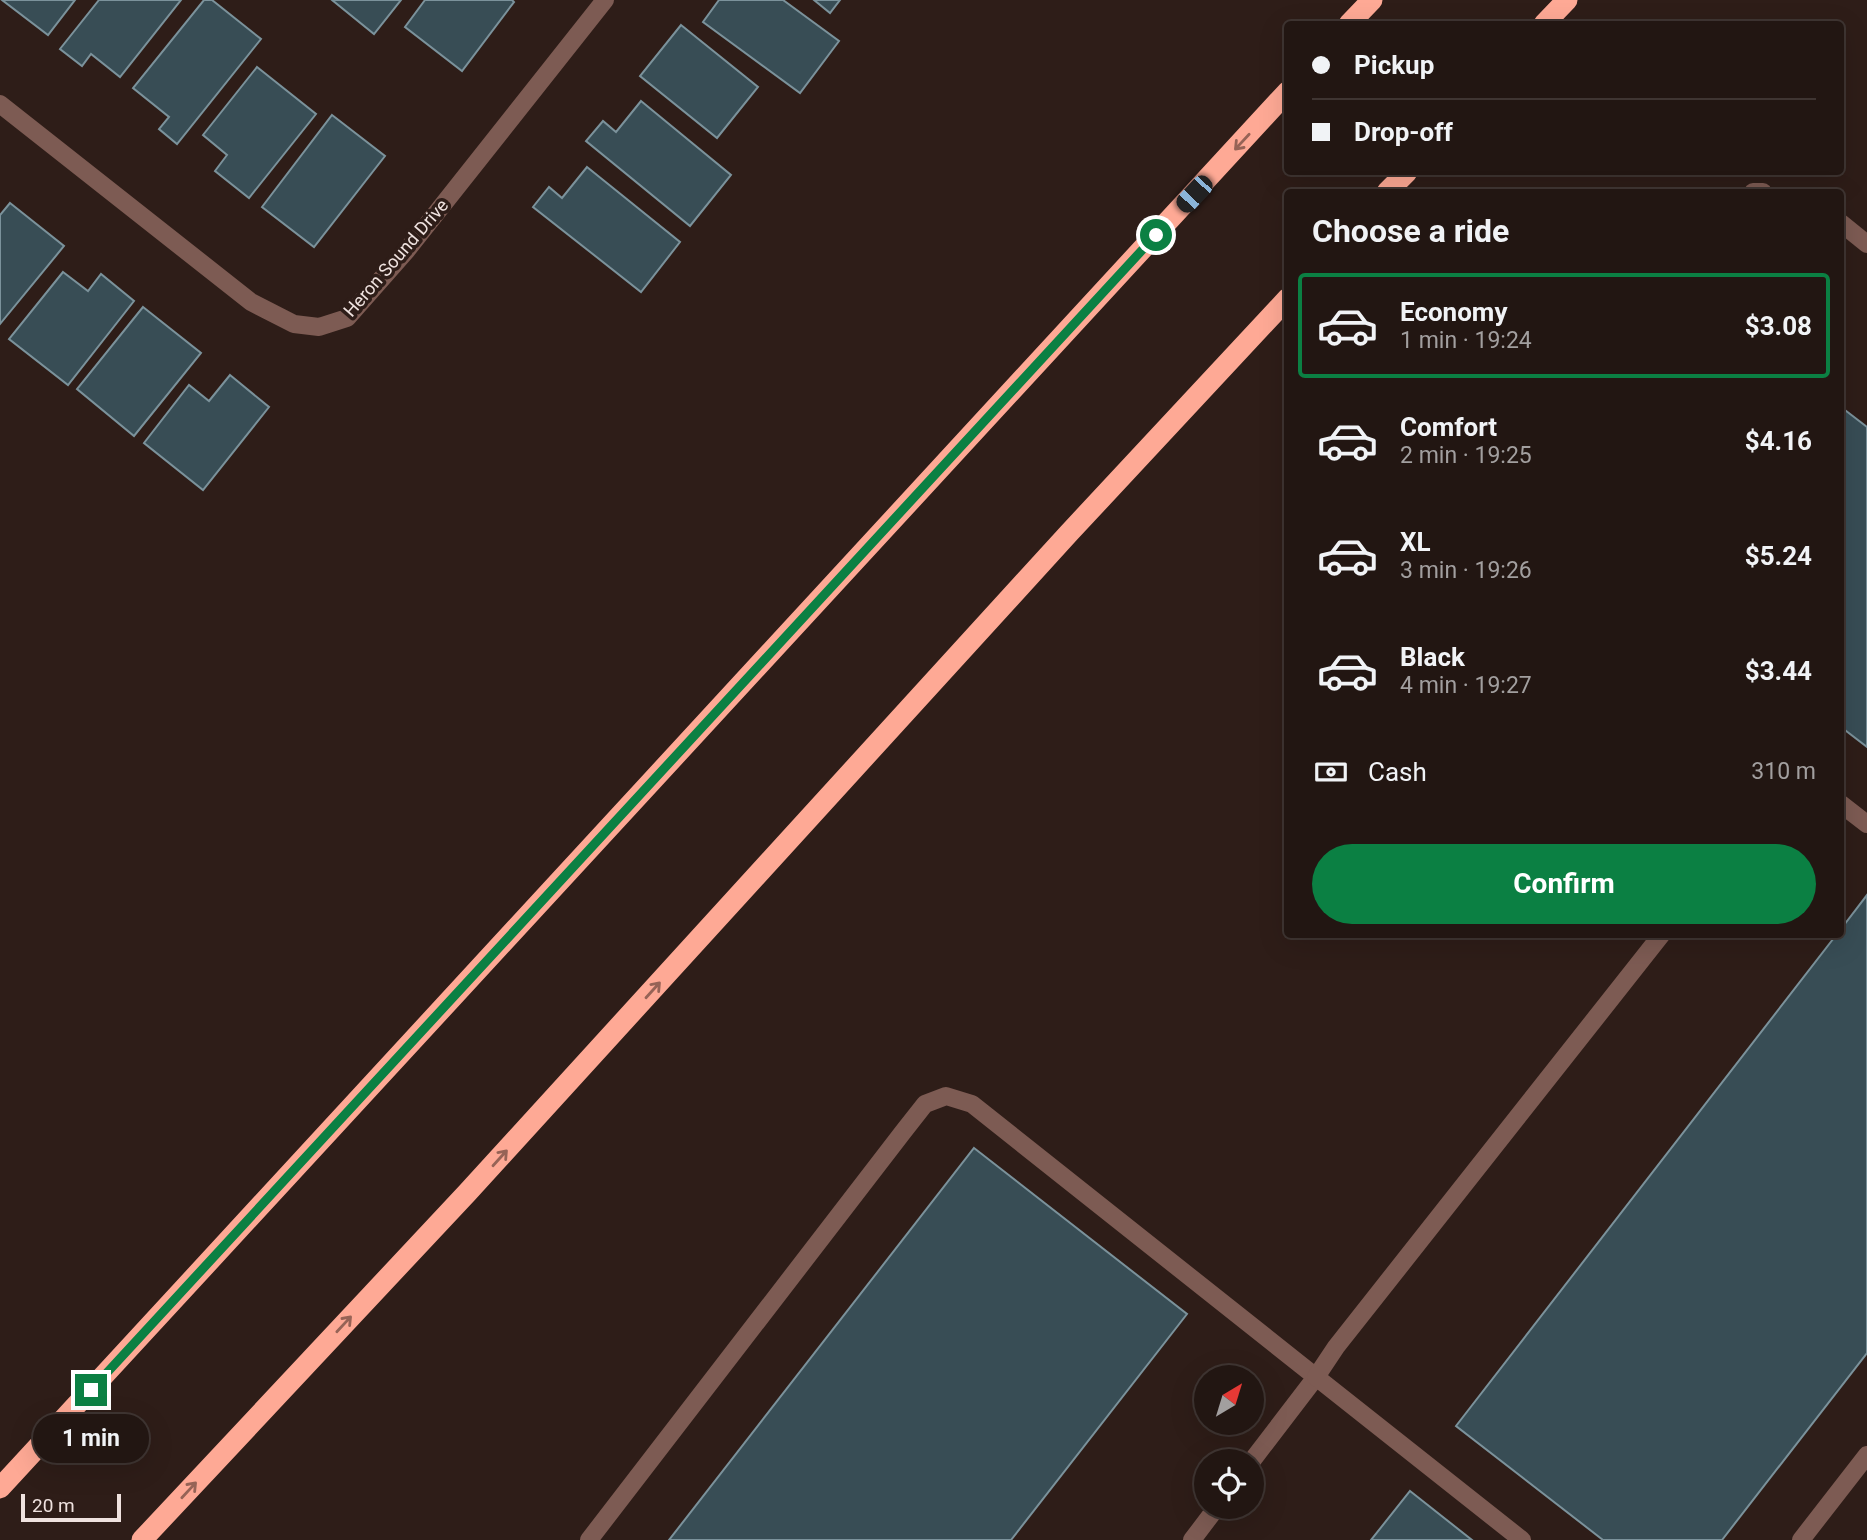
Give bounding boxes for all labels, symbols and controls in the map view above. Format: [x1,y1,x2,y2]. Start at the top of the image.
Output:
text: Pickup [1354,50,1434,80]
text: Drop-off [1354,117,1453,147]
one-way arrow [1234,133,1250,151]
car [1172,171,1217,217]
street label: Heron Sound Drive [339,195,452,321]
text: Choose a ride [1312,212,1509,250]
route start [1140,219,1172,251]
icon: car [1316,294,1379,357]
text: Economy [1400,297,1507,327]
text: $3.08 [1745,311,1812,341]
text: 1 min · 19:24 [1400,327,1532,354]
icon: car [1316,409,1379,472]
text: Comfort [1400,412,1497,442]
text: $4.16 [1745,426,1812,456]
text: 2 min · 19:25 [1400,442,1532,469]
icon: car [1316,524,1379,587]
text: XL [1400,527,1431,557]
text: $5.24 [1745,541,1812,571]
text: 3 min · 19:26 [1400,557,1532,584]
icon: car [1316,639,1379,702]
text: Black [1400,642,1465,672]
text: $3.44 [1745,656,1812,686]
text: 4 min · 19:27 [1400,672,1532,699]
icon: cash [1312,753,1350,791]
text: Cash [1368,757,1427,787]
text: 310 m [1751,758,1816,785]
button: Confirm [1312,844,1816,924]
one-way arrow [644,982,661,999]
one-way arrow [491,1150,508,1167]
one-way arrow [336,1316,353,1333]
north arrow [1194,1365,1264,1435]
map controls [1194,1365,1264,1519]
route end [75,1374,107,1406]
callout: 1 min [33,1414,149,1464]
text: 1 min [62,1425,120,1452]
button: locate [1194,1449,1264,1519]
one-way arrow [180,1482,197,1499]
scale bar [21,1491,121,1523]
text: 20 m [32,1494,75,1517]

